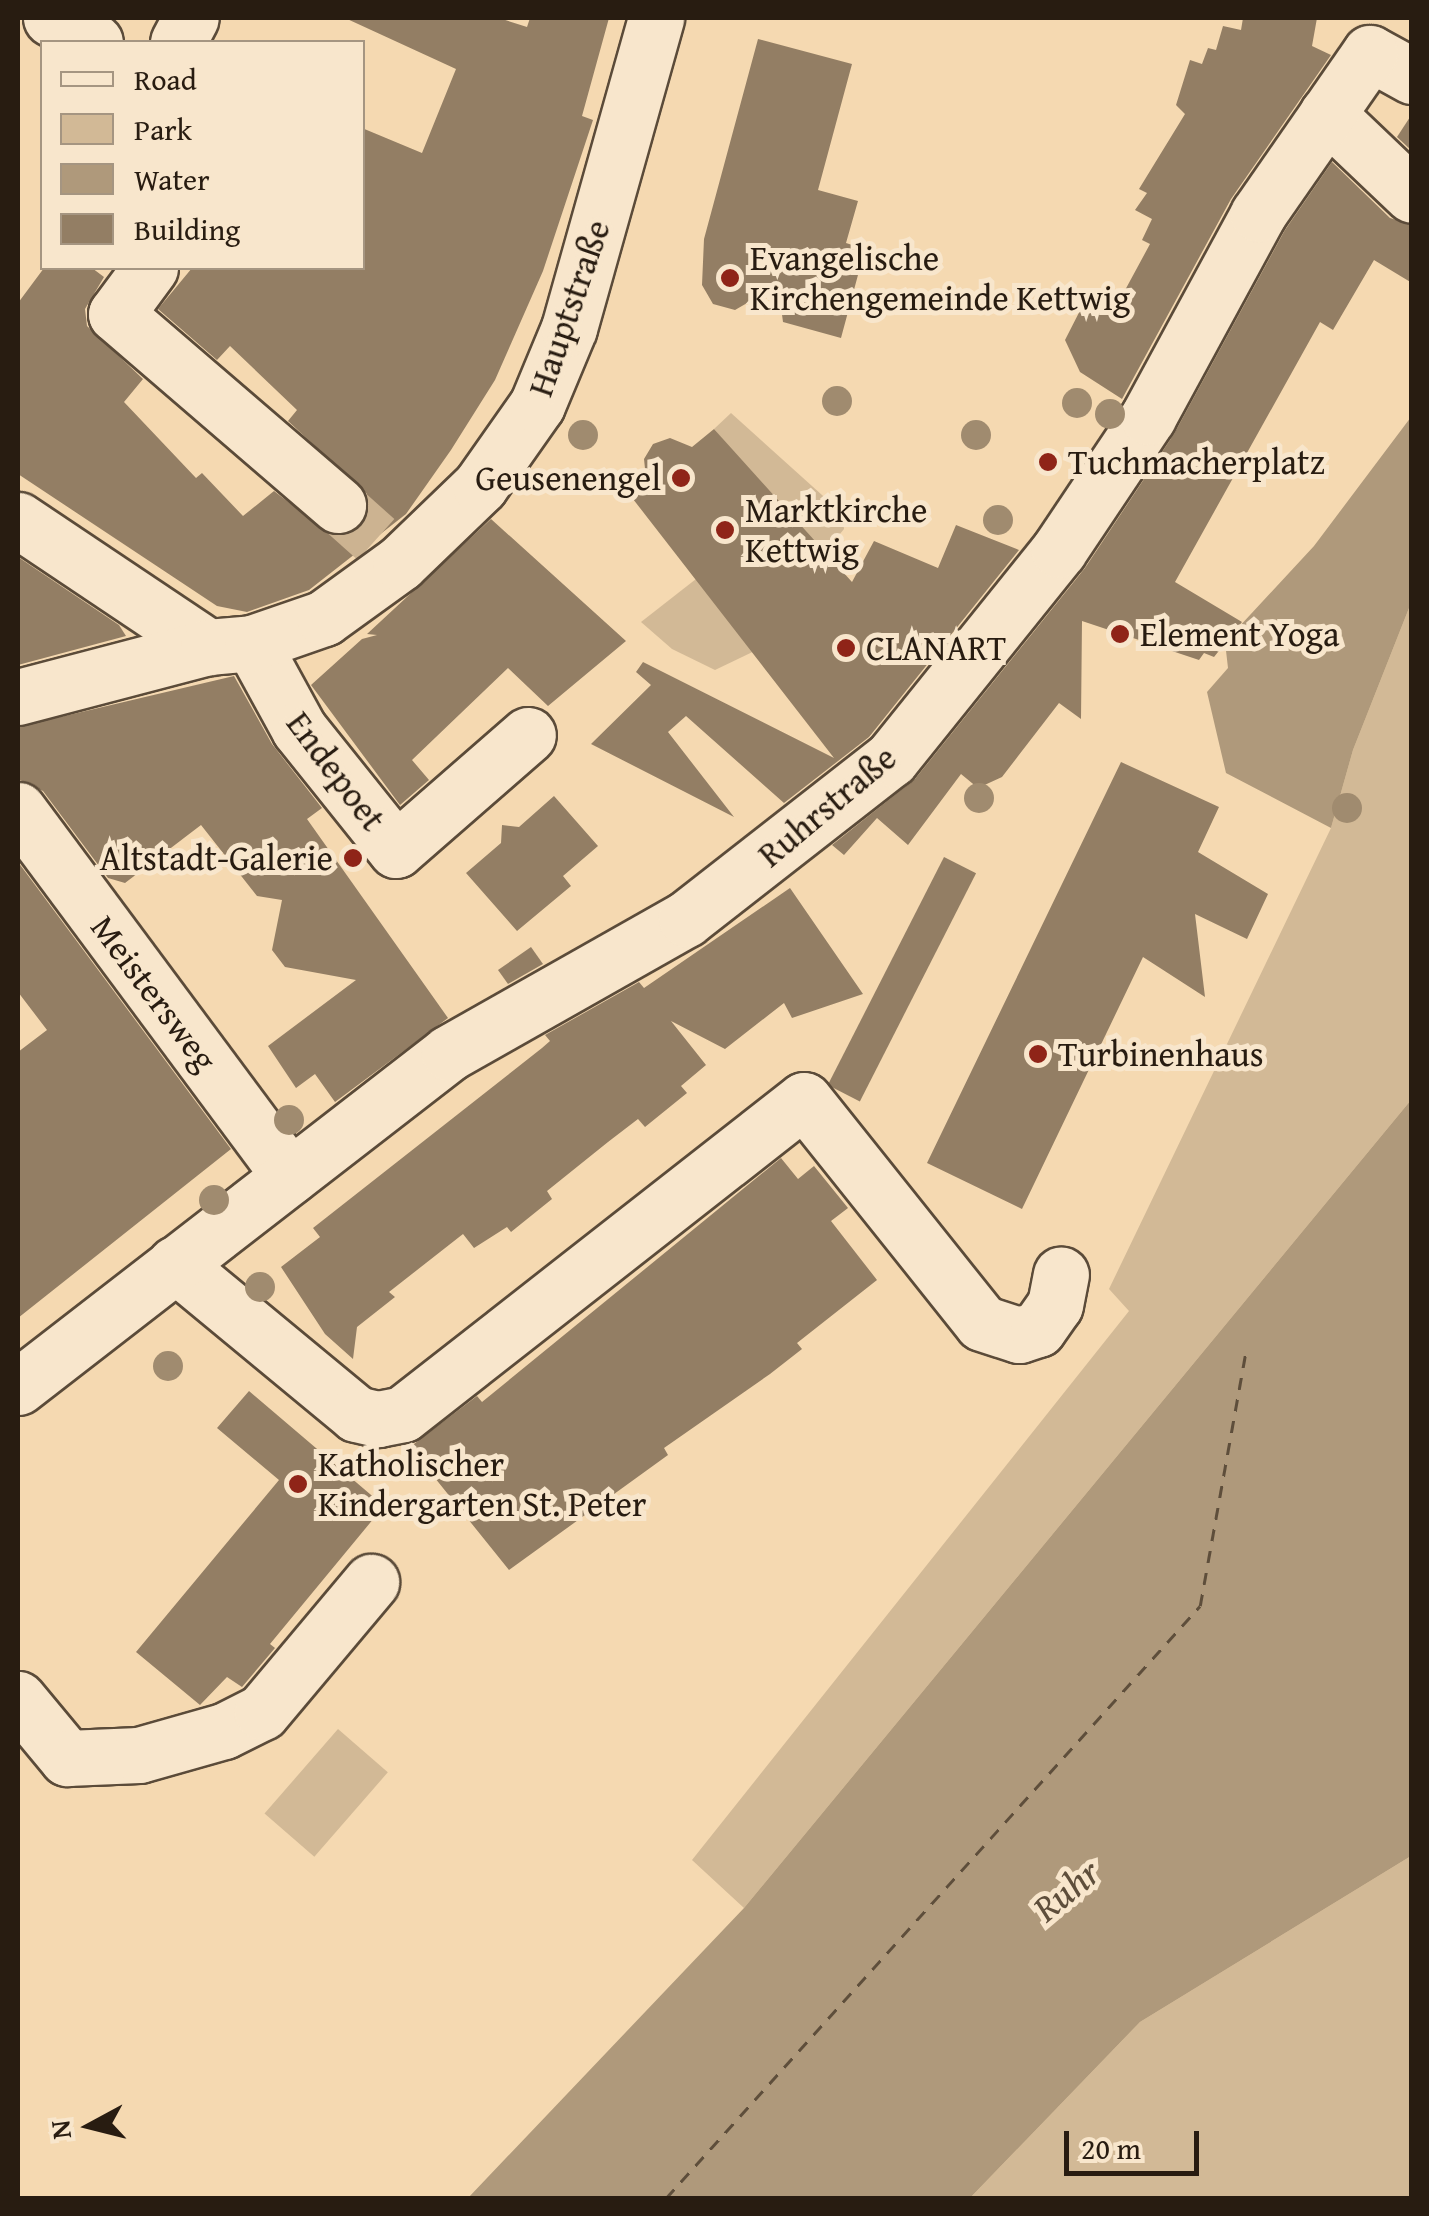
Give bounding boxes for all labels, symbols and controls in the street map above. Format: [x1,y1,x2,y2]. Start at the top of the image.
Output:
legend [40,40,365,270]
text: Road [134,57,197,101]
text: Park [134,107,192,151]
text: Water [134,157,210,201]
text: Building [134,207,240,251]
street label: Hauptstraße [519,214,619,402]
place label: Evangelische Kirchengemeinde Kettwig [750,237,1130,319]
marker: Evangelische Kirchengemeinde Kettwig [719,267,741,289]
place label: Tuchmacherplatz [1068,441,1325,483]
marker: Tuchmacherplatz [1037,451,1059,473]
place label: Geusenengel [475,457,661,499]
marker: Geusenengel [670,467,692,489]
place label: Marktkirche Kettwig [745,489,927,571]
marker: Marktkirche Kettwig [714,519,736,541]
place label: Element Yoga [1140,613,1339,655]
marker: Element Yoga [1109,623,1131,645]
place label: CLANART [866,627,1006,669]
marker: CLANART [835,637,857,659]
street label: Endepoet [278,703,394,839]
street label: Ruhrstraße [750,736,904,876]
place label: Altstadt-Galerie [100,837,333,879]
marker: Altstadt-Galerie [342,847,364,869]
street label: Meistersweg [82,907,226,1079]
place label: Turbinenhaus [1058,1033,1264,1075]
marker: Turbinenhaus [1027,1043,1049,1065]
place label: Katholischer Kindergarten St. Peter [318,1443,646,1525]
marker: Katholischer Kindergarten St. Peter [287,1473,309,1495]
water label: Ruhr [1023,1849,1109,1931]
north arrow [40,2076,140,2176]
scale bar [1069,2111,1204,2173]
text: N [38,2118,81,2142]
text: 20 m [1081,2126,1141,2170]

